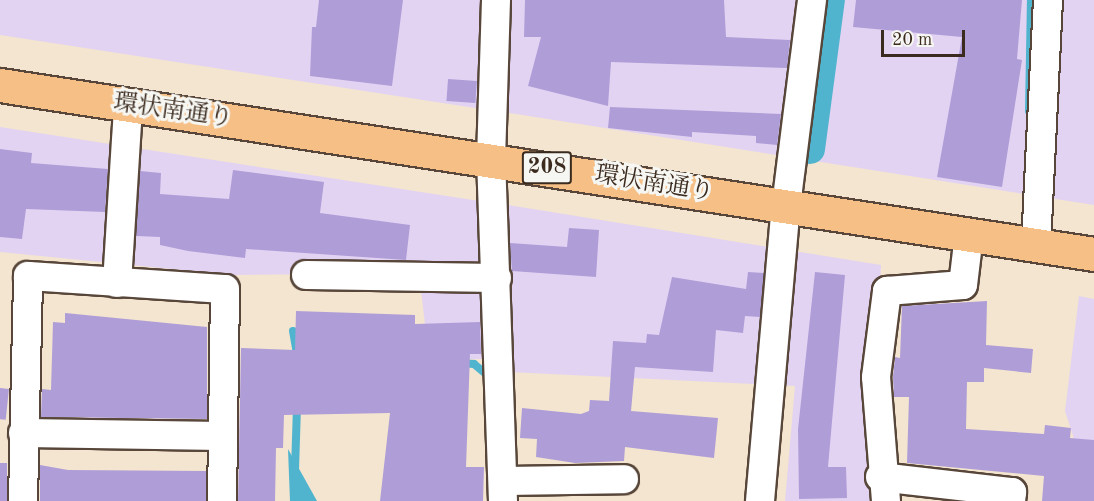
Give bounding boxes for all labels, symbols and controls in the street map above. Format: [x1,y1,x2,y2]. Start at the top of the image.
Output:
scale bar [884,18,968,56]
text: 20 m [892,31,932,49]
street label: 環状南通り [112,89,234,135]
road number: 208 [522,149,572,187]
street label: 環状南通り [592,161,716,209]

